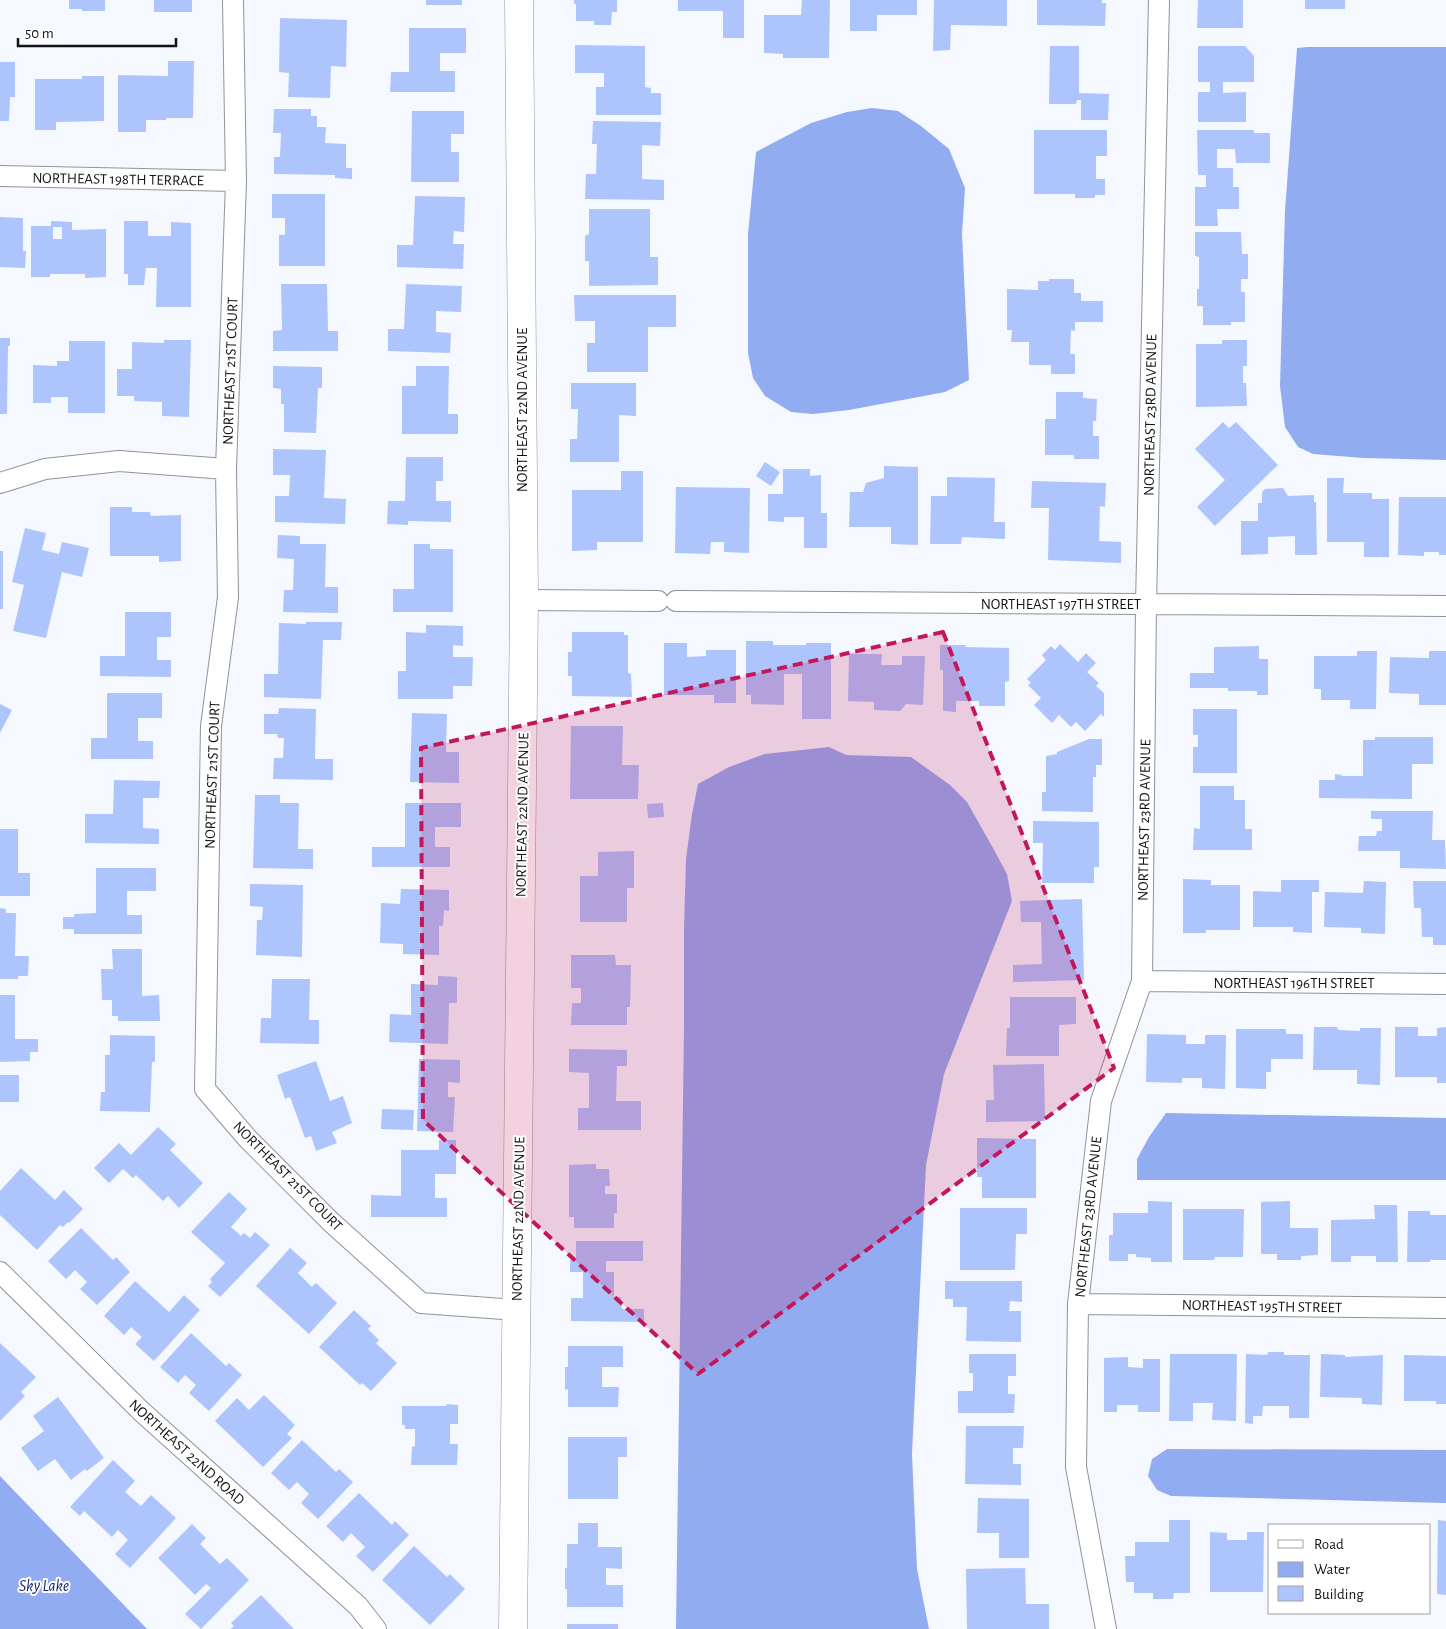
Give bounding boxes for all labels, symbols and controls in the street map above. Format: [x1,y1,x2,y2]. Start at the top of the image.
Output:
scale bar [18,15,175,47]
text: 50 m [25,26,54,41]
street label: NORTHEAST 198TH TERRACE [32,171,204,188]
street label: NORTHEAST 21ST COURT [220,296,241,445]
street label: NORTHEAST 22ND AVENUE [515,328,530,492]
street label: NORTHEAST 23RD AVENUE [1142,334,1159,496]
street label: NORTHEAST 197TH STREET [981,597,1142,612]
street label: NORTHEAST 21ST COURT [202,700,223,849]
street label: NORTHEAST 22ND AVENUE [514,733,531,897]
street label: NORTHEAST 23RD AVENUE [1136,739,1153,901]
street label: NORTHEAST 196TH STREET [1213,976,1375,991]
street label: NORTHEAST 21ST COURT [230,1119,346,1234]
street label: NORTHEAST 23RD AVENUE [1073,1136,1104,1298]
street label: NORTHEAST 22ND AVENUE [510,1137,527,1301]
street label: NORTHEAST 195TH STREET [1182,1298,1343,1315]
street label: NORTHEAST 22ND ROAD [126,1397,247,1508]
legend [1268,1524,1431,1614]
text: Road [1314,1537,1344,1552]
text: Water [1314,1562,1350,1577]
water label: Sky Lake [19,1578,69,1594]
text: Building [1314,1587,1364,1602]

